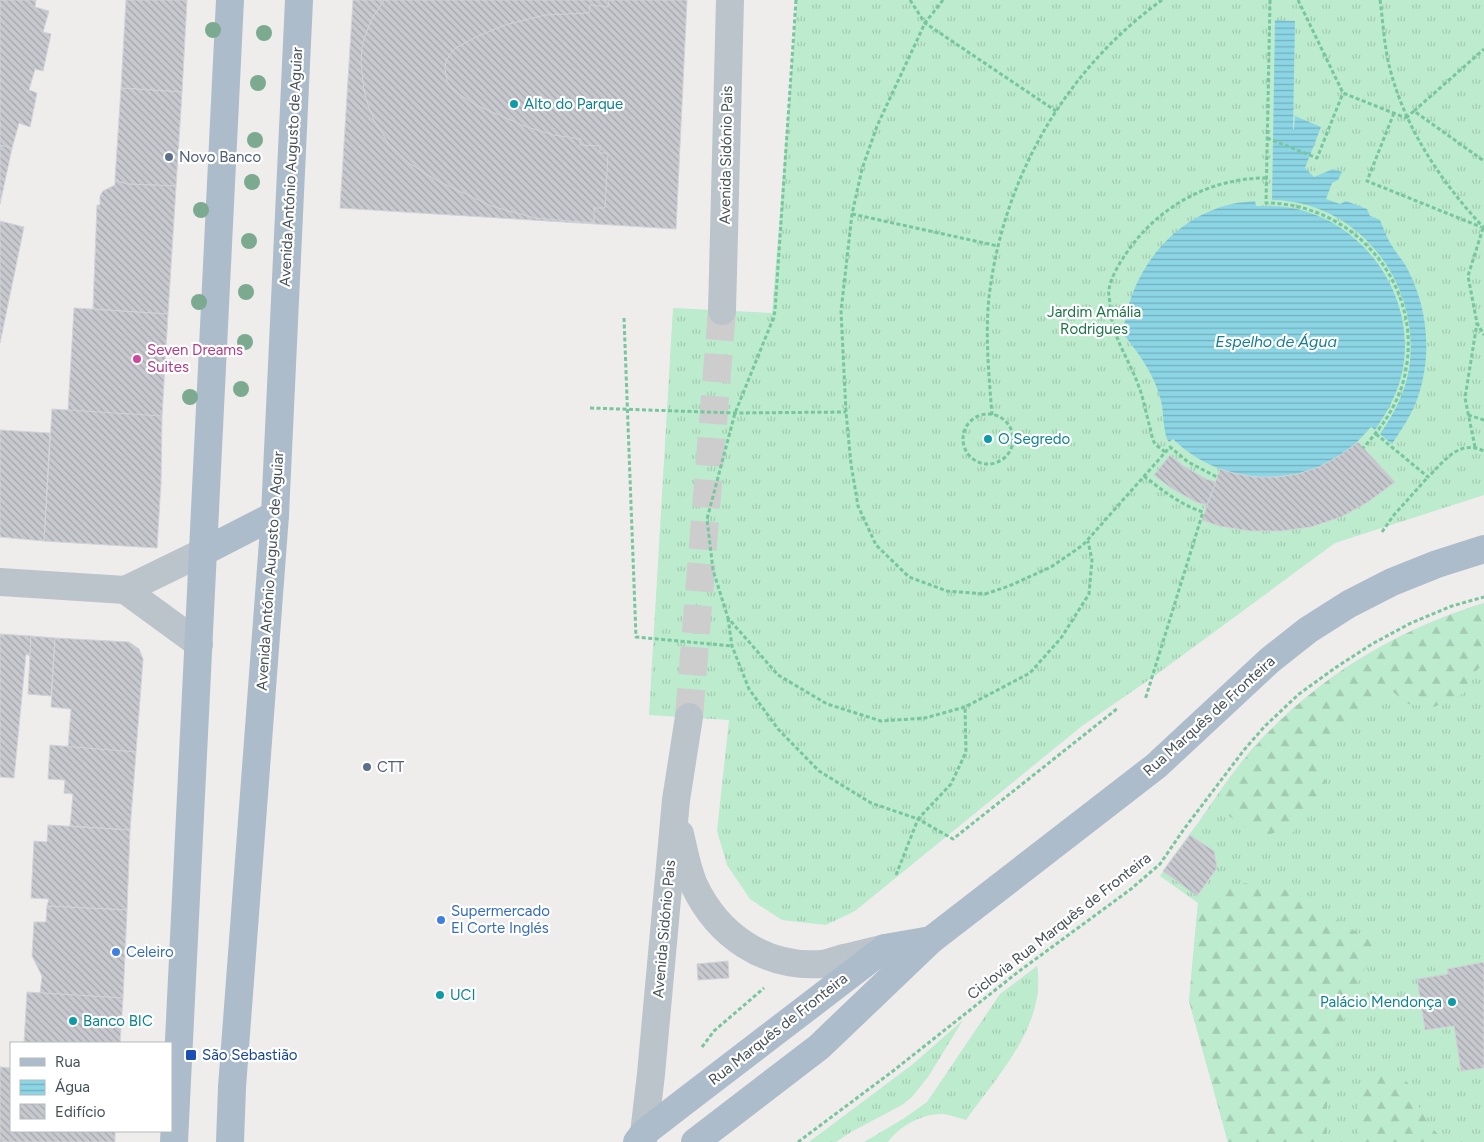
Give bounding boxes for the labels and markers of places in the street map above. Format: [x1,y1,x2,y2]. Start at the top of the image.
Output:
place label: Alto do Parque [524,95,623,113]
marker: Alto do Parque [508,98,520,110]
place label: Novo Banco [179,148,261,166]
marker: Novo Banco [163,151,175,163]
place label: Seven Dreams Suites [147,341,243,376]
marker: Seven Dreams Suites [131,353,143,365]
place label: O Segredo [998,430,1071,448]
marker: O Segredo [982,433,994,445]
place label: CTT [377,758,405,776]
marker: CTT [361,761,373,773]
place label: Supermercado El Corte Inglés [451,902,550,937]
marker: Supermercado El Corte Inglés [435,914,447,926]
place label: Celeiro [126,943,174,961]
marker: Celeiro [110,946,122,958]
place label: UCI [450,986,476,1004]
marker: UCI [434,989,446,1001]
place label: Palácio Mendonça [1320,993,1442,1011]
marker: Palácio Mendonça [1446,996,1458,1008]
place label: Banco BIC [83,1012,153,1030]
marker: Banco BIC [67,1015,79,1027]
place label: São Sebastião [202,1046,298,1064]
marker: São Sebastião [184,1048,198,1062]

